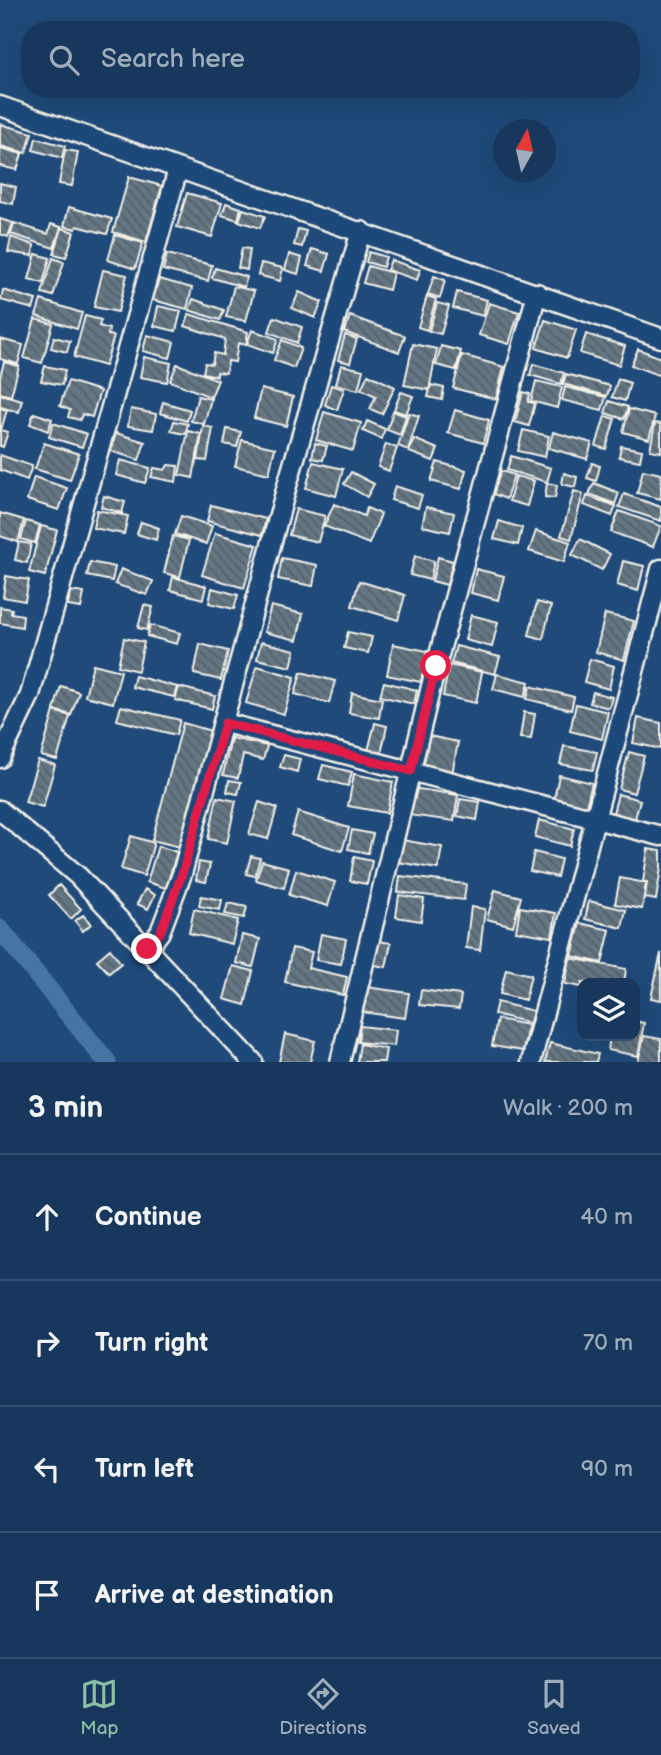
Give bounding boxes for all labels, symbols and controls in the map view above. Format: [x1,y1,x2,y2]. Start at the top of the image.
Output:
search box [21,21,640,98]
icon: search [45,41,83,79]
text: Search here [101,44,245,75]
north arrow [493,119,556,182]
route start [420,650,451,681]
route end [131,933,162,964]
map controls [577,978,640,1041]
button: layers [577,978,640,1041]
text: 3 min [28,1090,103,1126]
text: Walk · 200 m [503,1094,633,1122]
icon: ahead [28,1198,66,1236]
text: Continue [95,1202,202,1233]
text: 40 m [580,1203,633,1231]
icon: right [28,1324,66,1362]
text: Turn right [95,1328,208,1359]
text: 70 m [583,1329,633,1357]
icon: left [28,1450,66,1488]
text: Turn left [95,1454,194,1485]
text: 90 m [581,1455,633,1483]
icon: arrive [28,1576,66,1614]
text: Arrive at destination [95,1580,334,1611]
tab: Map [80,1675,119,1740]
tab: Directions [279,1675,367,1740]
tab: Saved [527,1675,581,1740]

